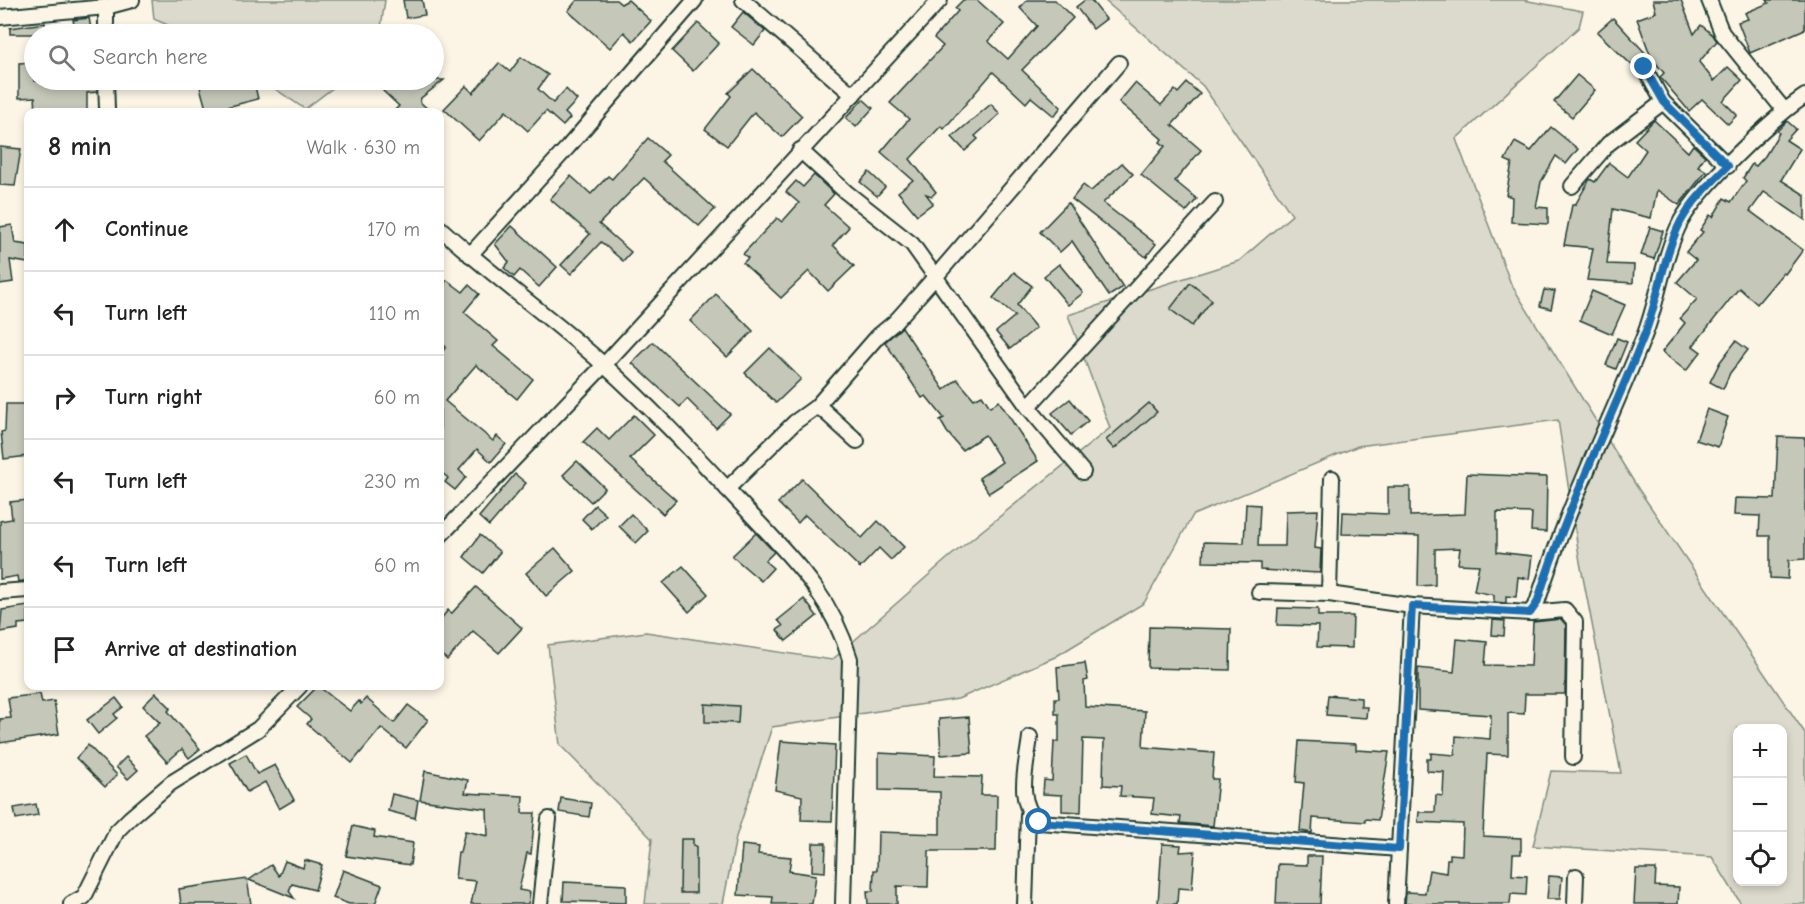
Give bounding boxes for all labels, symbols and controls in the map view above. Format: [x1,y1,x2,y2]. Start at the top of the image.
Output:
search box [24,24,444,90]
icon: search [45,41,78,74]
text: Search here [93,44,208,70]
route end [1630,53,1656,79]
text: 8 min [48,132,112,162]
text: Walk · 630 m [306,136,420,159]
icon: ahead [48,213,81,246]
text: Continue [105,216,188,242]
text: 170 m [367,218,420,241]
icon: left [48,297,81,330]
text: Turn left [105,300,187,326]
text: 110 m [369,302,420,325]
icon: right [48,381,81,414]
text: Turn right [105,384,202,410]
text: 60 m [374,386,420,409]
icon: left [48,465,81,498]
text: Turn left [105,468,187,494]
text: 230 m [364,470,420,493]
icon: left [48,549,81,582]
text: Turn left [105,552,187,578]
text: 60 m [374,554,420,577]
icon: arrive [48,633,81,666]
text: Arrive at destination [105,636,297,662]
map controls [1733,724,1787,886]
button: + [1733,724,1787,778]
button: − [1733,778,1787,832]
route start [1025,808,1051,834]
button: locate [1733,832,1787,886]

